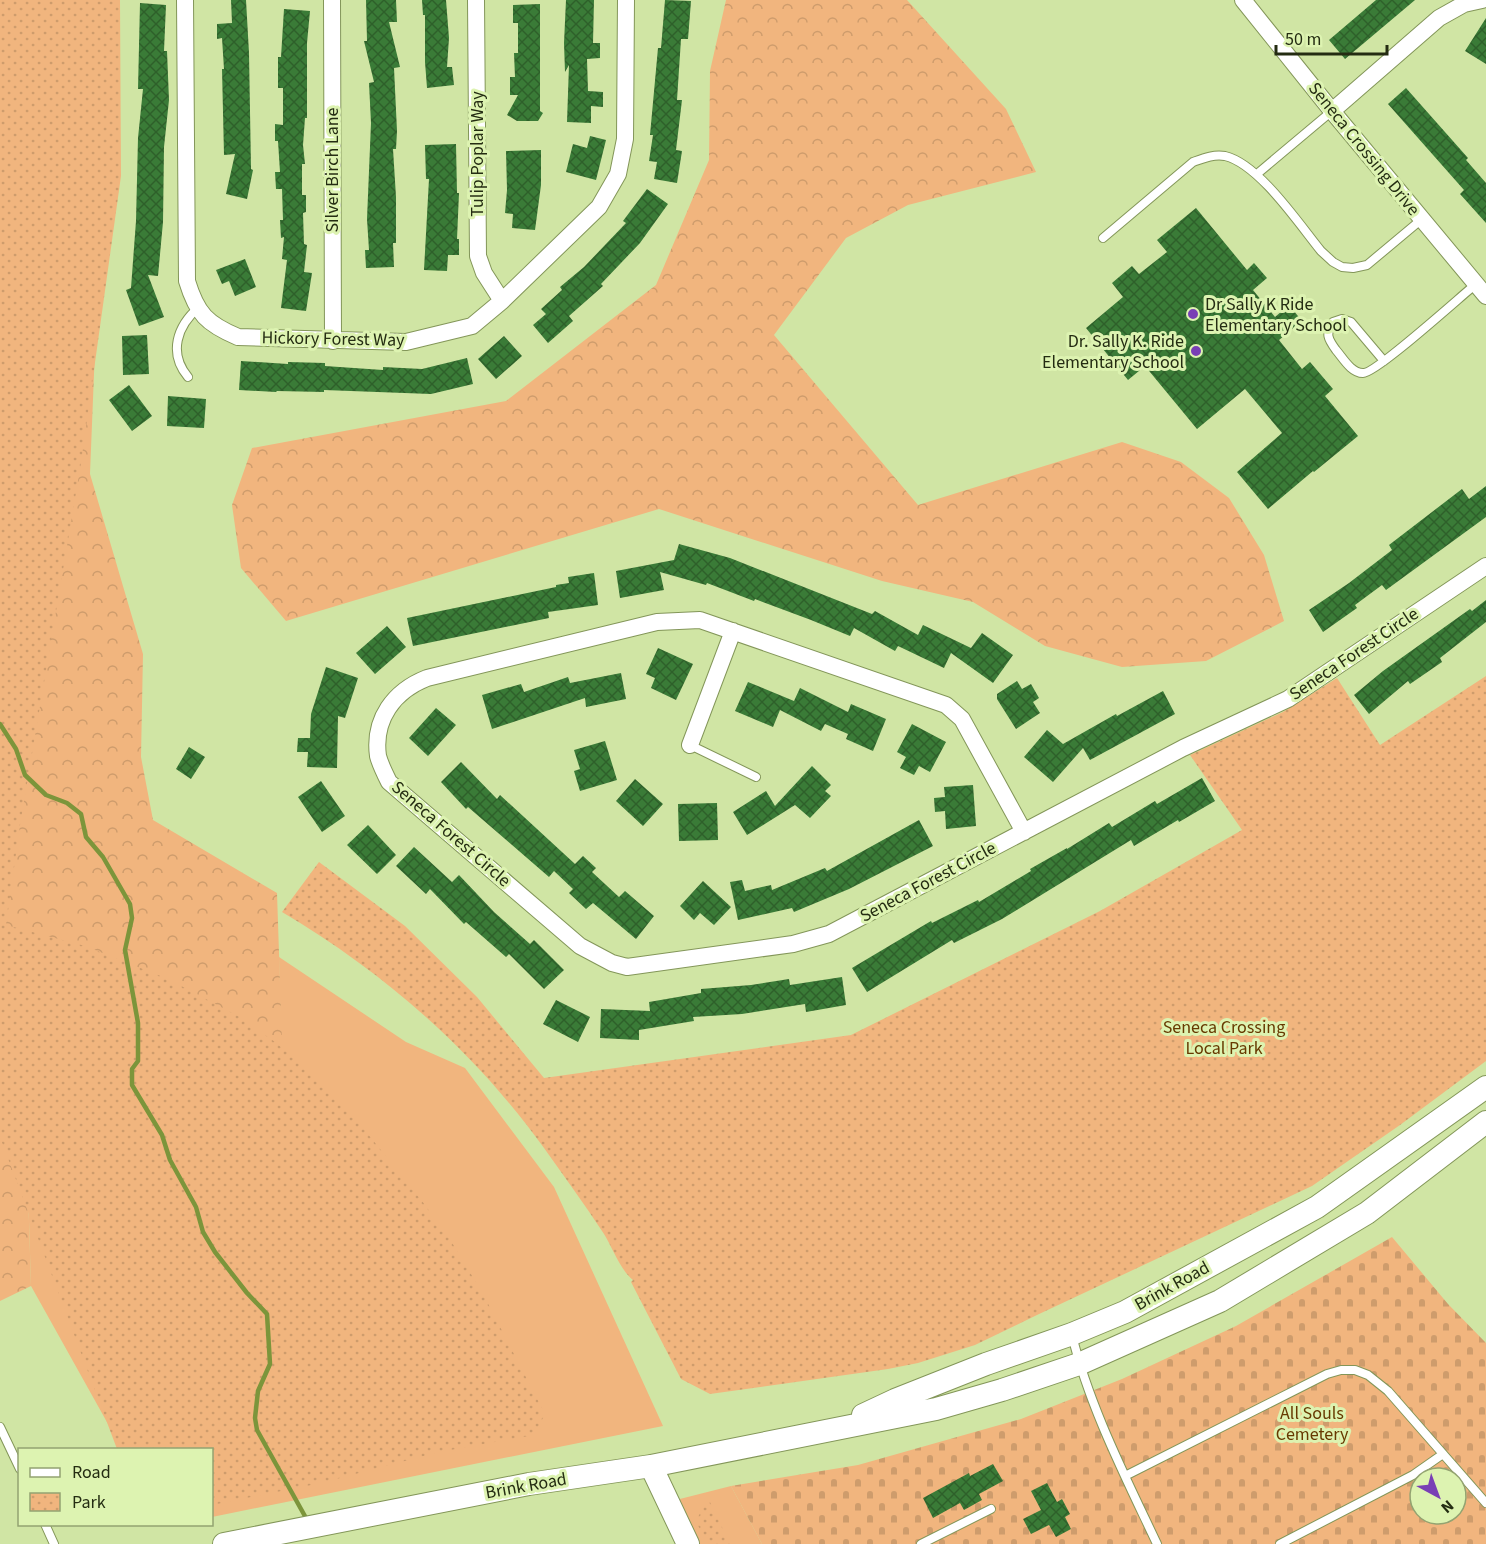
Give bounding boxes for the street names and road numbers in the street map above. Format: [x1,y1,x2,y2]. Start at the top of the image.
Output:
street label: Seneca Crossing Drive [1302,77,1426,221]
street label: Tulip Poplar Way [465,91,490,217]
street label: Silver Birch Lane [320,107,345,233]
street label: Hickory Forest Way [261,325,405,353]
street label: Seneca Forest Circle [1285,601,1424,707]
street label: Seneca Forest Circle [386,775,516,893]
street label: Seneca Forest Circle [856,836,1000,928]
street label: Brink Road [1130,1255,1214,1317]
street label: Brink Road [483,1467,569,1505]

